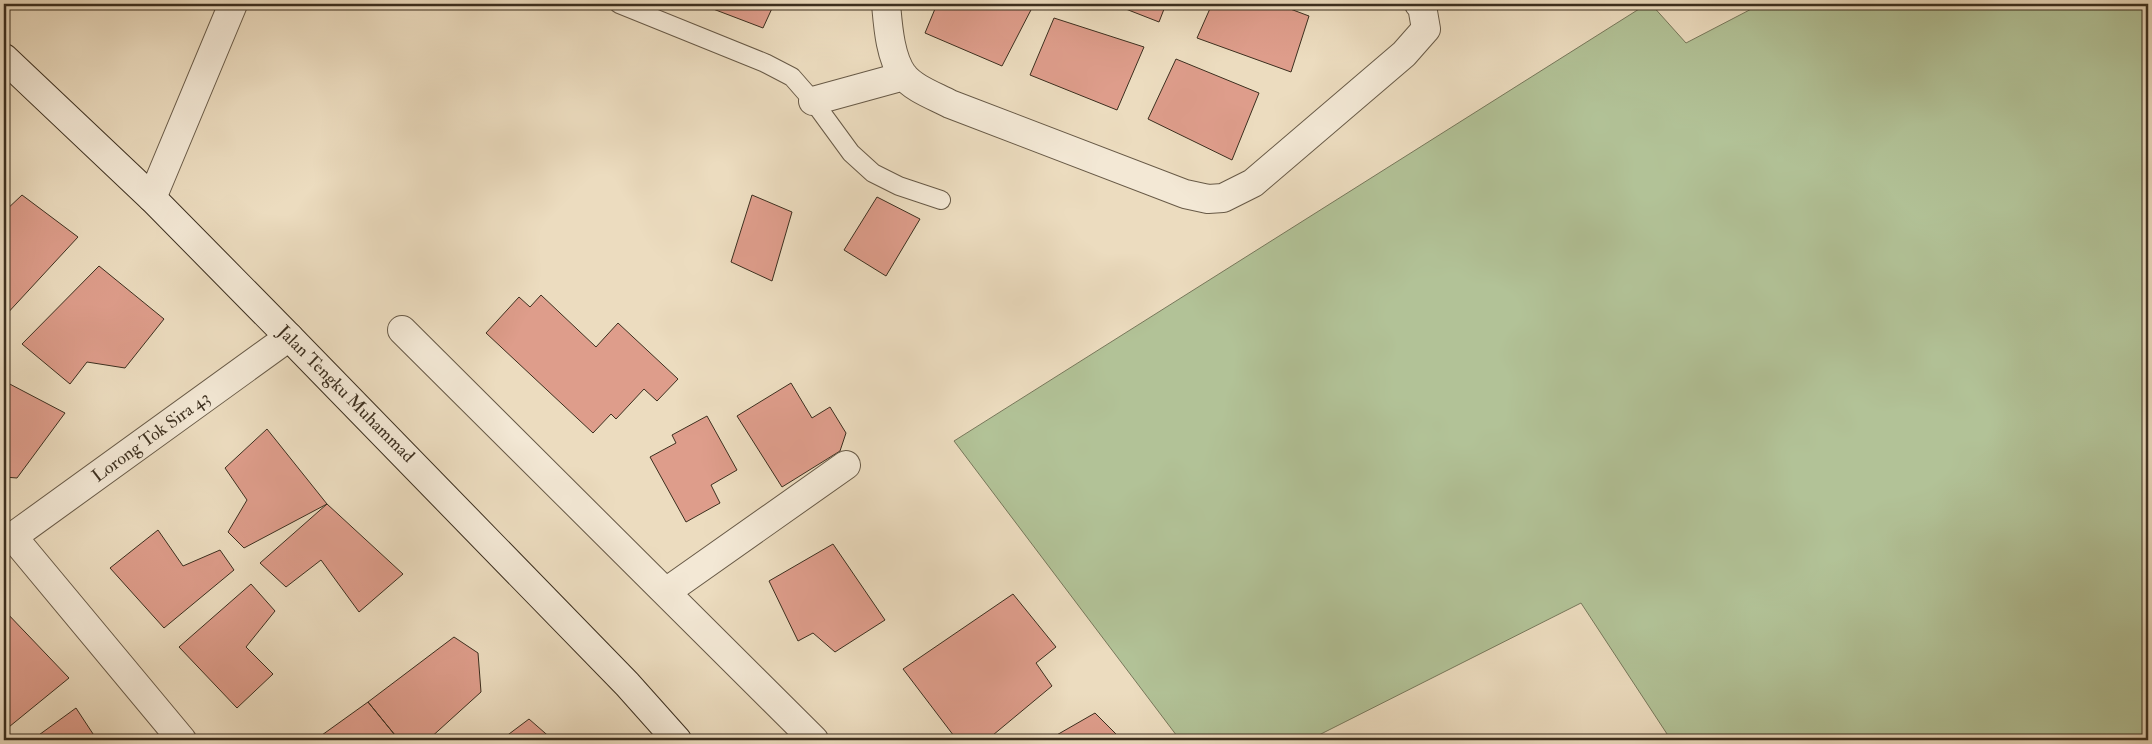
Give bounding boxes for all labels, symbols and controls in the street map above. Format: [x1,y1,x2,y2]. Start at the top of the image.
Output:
street label: Jalan Tengku Muhammad [272,320,420,468]
street label: Lorong Tok Sira 43 [87,386,215,488]

